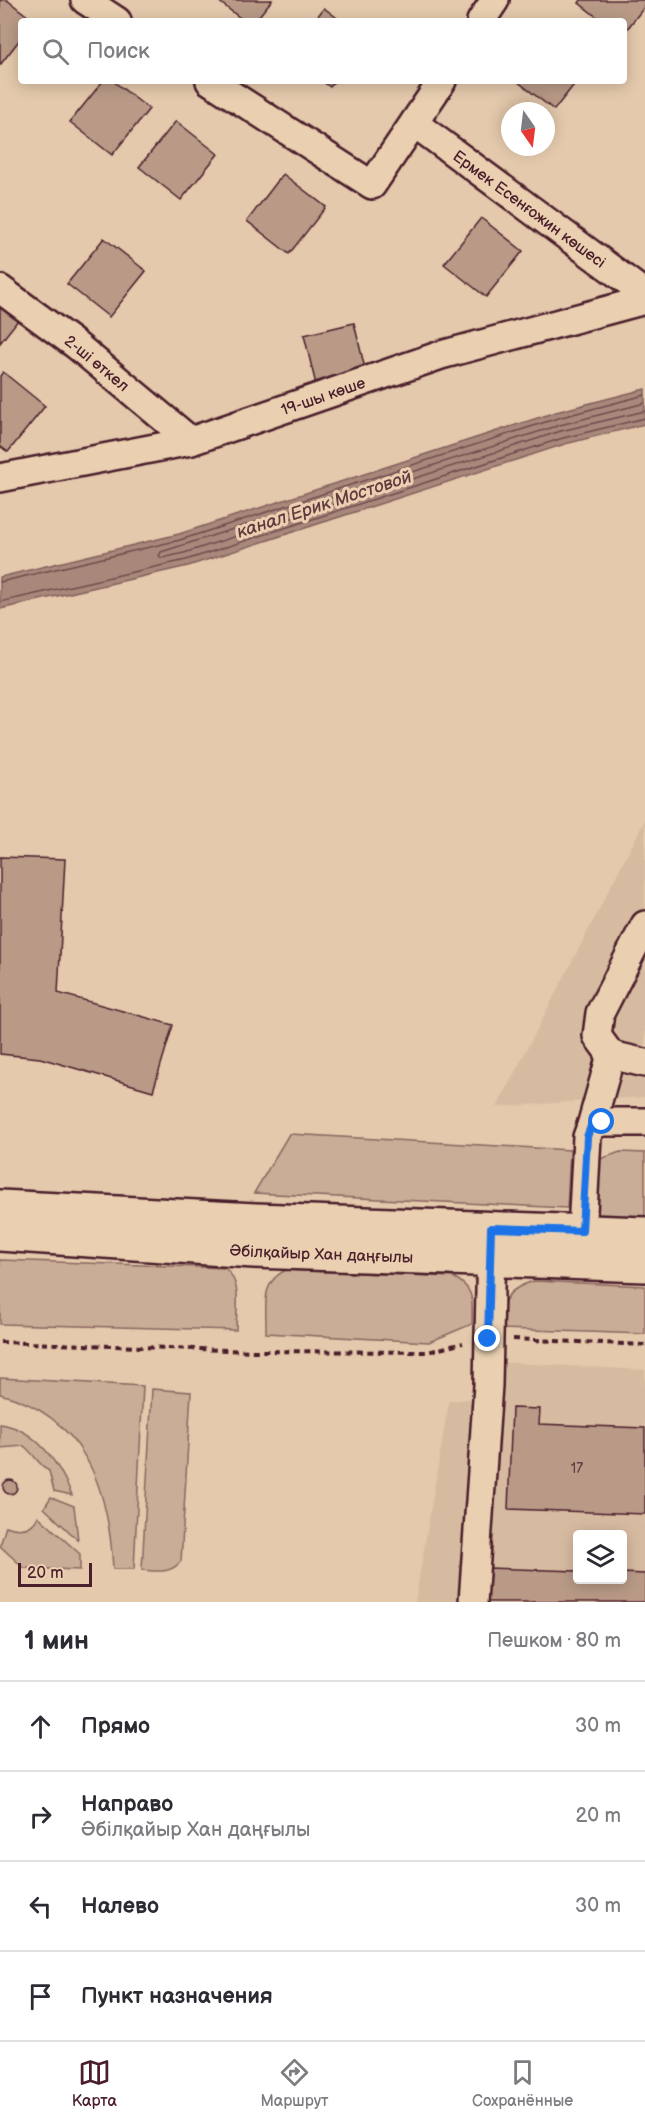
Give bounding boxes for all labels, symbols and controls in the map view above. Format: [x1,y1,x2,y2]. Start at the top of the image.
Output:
search box [18,18,627,84]
icon: search [39,35,72,68]
text: Поиск [87,38,150,65]
north arrow [501,102,555,156]
street label: Ермек Есенғожин көшесі [449,147,609,273]
street label: 2-шi өткел [60,332,132,396]
street label: 19-шы көше [279,374,368,420]
water label: канал Ерик Мостовой [234,466,414,543]
route start [588,1108,614,1134]
street label: Әбілқайыр Хан даңғылы [229,1241,413,1268]
route end [474,1325,500,1351]
house number: 17 [571,1460,583,1477]
map controls [573,1530,627,1584]
button: layers [573,1530,627,1584]
scale bar [18,1560,92,1588]
text: 20 m [27,1564,63,1583]
text: 1 мин [24,1626,89,1657]
text: Пешком · 80 m [487,1629,621,1653]
icon: ahead [24,1710,57,1743]
text: Прямо [81,1713,150,1740]
text: 30 m [575,1714,621,1738]
text: Направо [81,1791,173,1818]
icon: right [24,1800,57,1833]
text: 20 m [576,1804,621,1828]
text: Әбілқайыр Хан даңғылы [81,1818,311,1842]
icon: left [24,1890,57,1923]
text: Налево [81,1893,159,1920]
text: 30 m [575,1894,621,1918]
icon: arrive [24,1980,57,2013]
text: Пункт назначения [81,1983,273,2010]
tab: Карта [72,2056,117,2111]
tab: Маршрут [260,2056,329,2111]
tab: Сохранённые [472,2056,573,2111]

